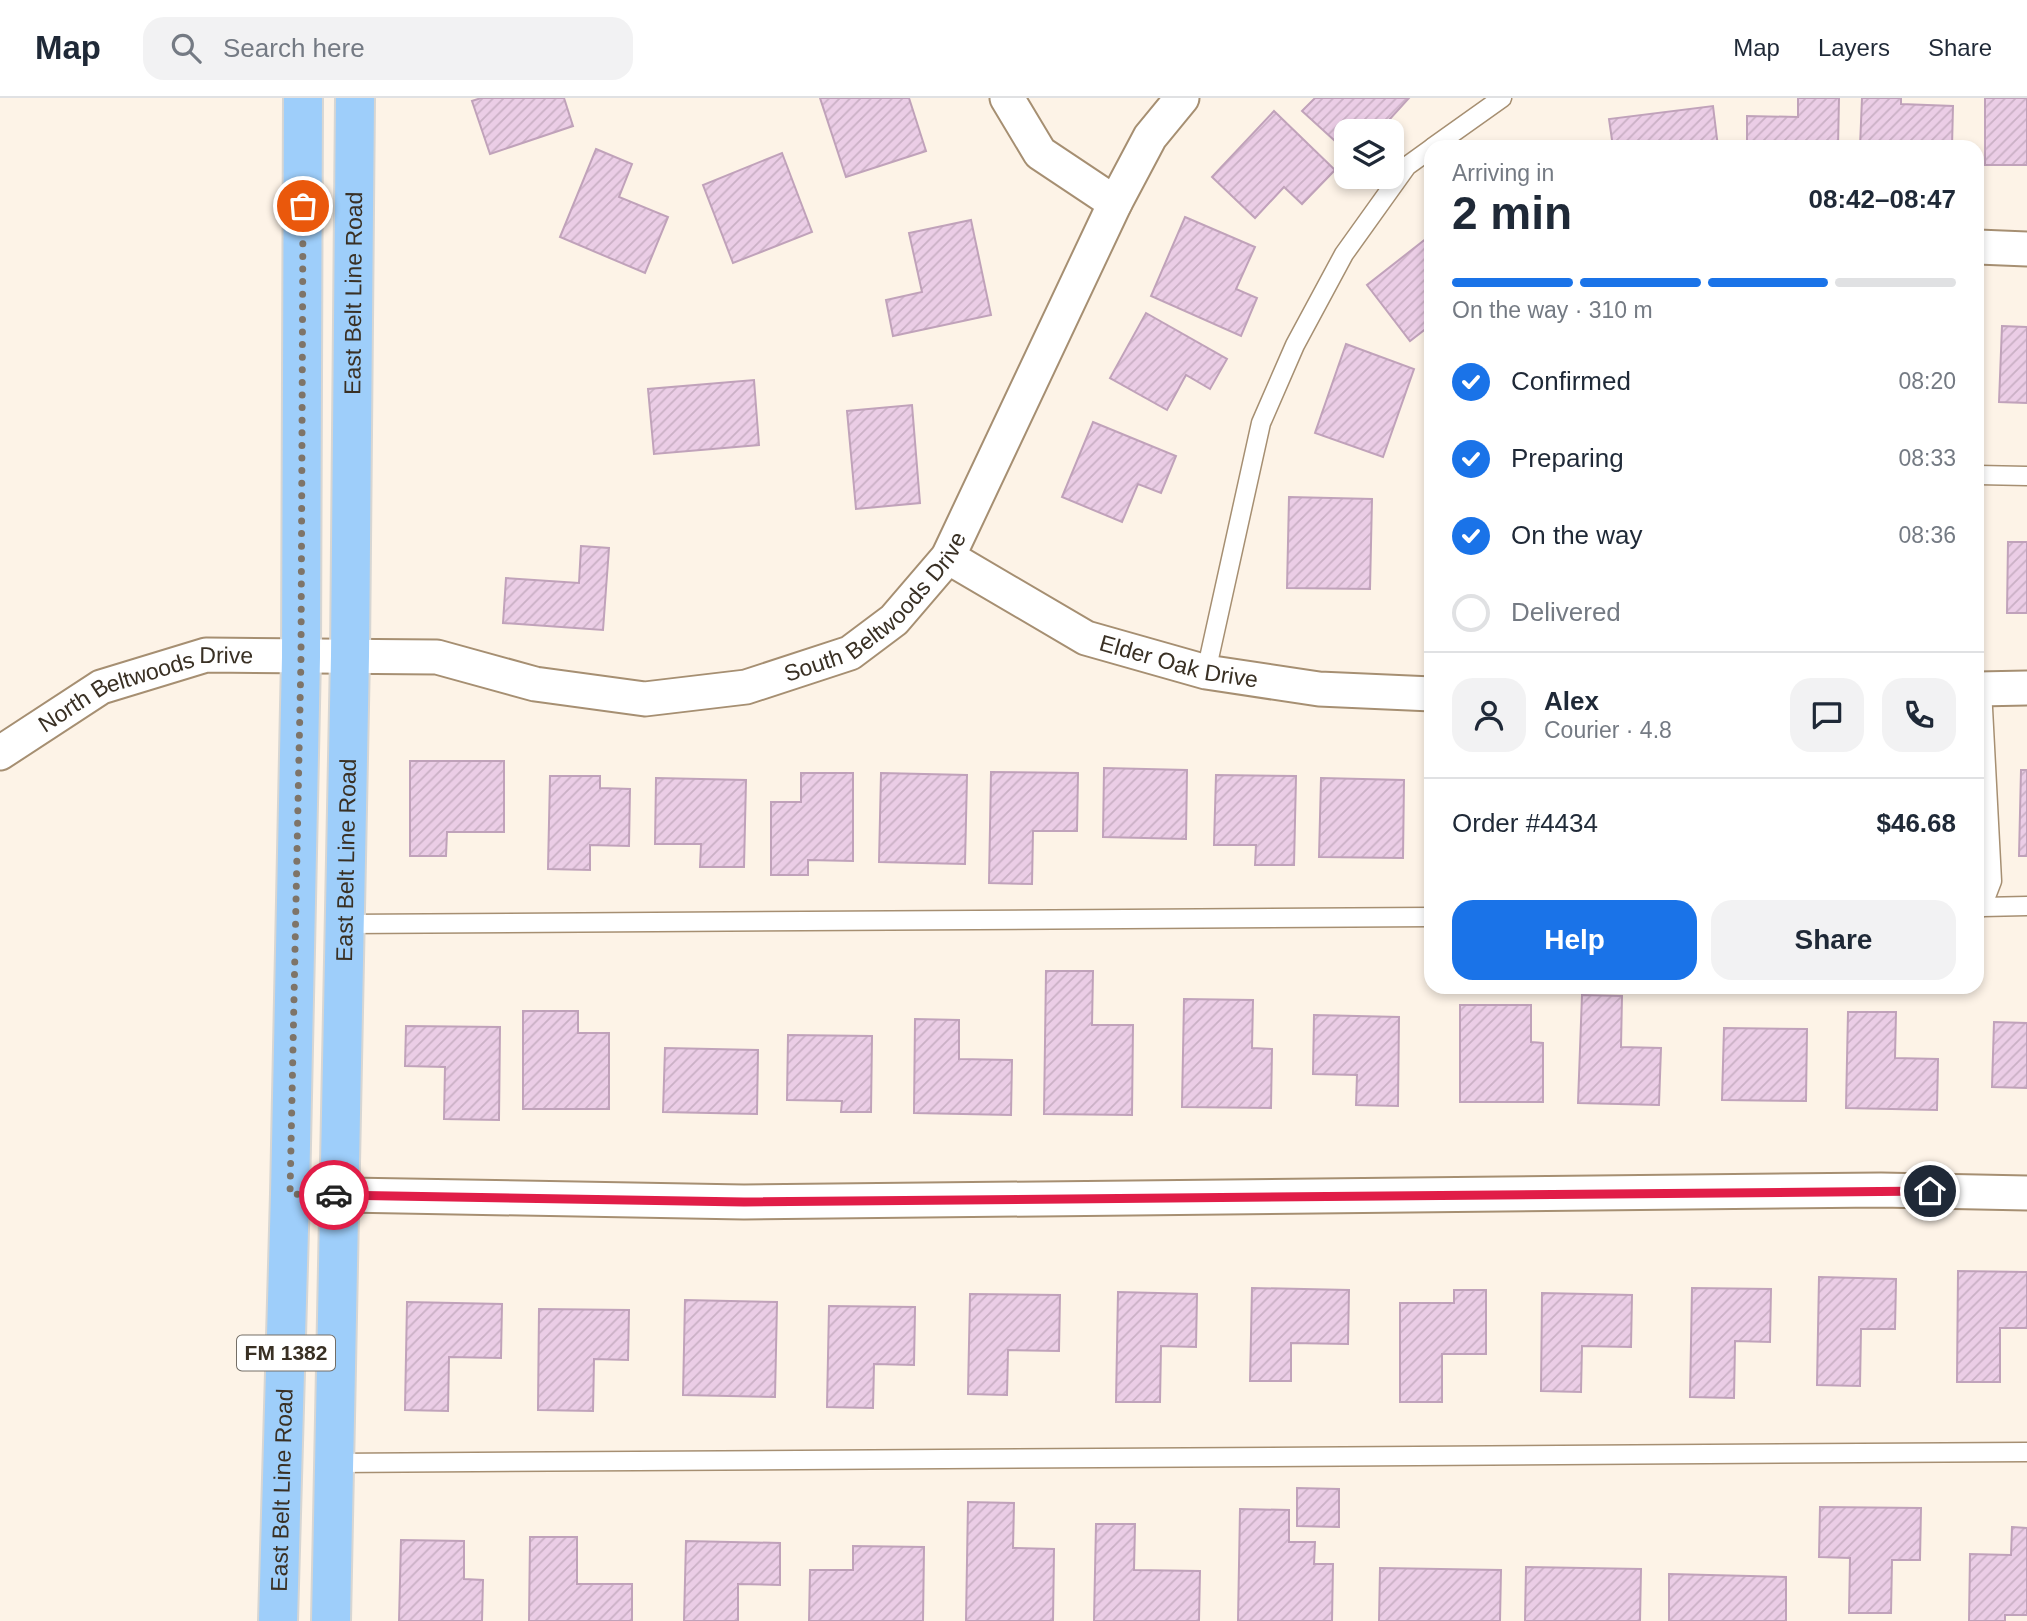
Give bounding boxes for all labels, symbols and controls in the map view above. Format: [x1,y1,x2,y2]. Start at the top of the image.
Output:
search box [143,17,633,80]
text: Map [35,29,101,66]
icon: search [167,29,205,67]
text: Search here [223,33,365,63]
text: Map [1733,34,1780,61]
text: Layers [1818,34,1890,61]
text: Share [1928,34,1992,61]
map controls [1334,119,1404,189]
button: layers [1334,119,1404,189]
text: Arriving in [1452,160,1554,186]
pin [273,176,333,236]
text: 08:42–08:47 [1809,184,1956,214]
icon: bag [284,187,322,225]
text: 2 min [1452,187,1572,239]
street label: East Belt Line Road [339,191,367,395]
text: On the way · 310 m [1452,297,1653,323]
icon: check [1452,363,1490,401]
text: Confirmed [1511,366,1631,396]
text: 08:20 [1898,368,1956,394]
icon: check [1452,440,1490,478]
text: Preparing [1511,443,1624,473]
text: 08:33 [1898,445,1956,471]
icon: check [1452,517,1490,555]
text: On the way [1511,520,1643,550]
text: 08:36 [1898,522,1956,548]
street label: South Beltwoods Drive [781,528,971,687]
text: Delivered [1511,597,1621,627]
street label: Elder Oak Drive [1097,630,1260,693]
street label: North Beltwoods Drive [34,642,253,737]
button: person [1452,678,1526,752]
button: chat [1790,678,1864,752]
button: phone [1882,678,1956,752]
text: Alex [1544,686,1599,716]
text: Courier · 4.8 [1544,717,1672,743]
street label: East Belt Line Road [331,758,361,962]
text: Order #4434 [1452,808,1598,838]
text: $46.68 [1876,808,1956,838]
button: Help [1452,900,1697,980]
button: Share [1711,900,1956,980]
courier [299,1160,369,1230]
pin [1900,1161,1960,1221]
icon: home [1911,1172,1949,1210]
icon: car [315,1176,353,1214]
road number: FM 1382 [237,1336,335,1370]
street label: East Belt Line Road [266,1388,298,1592]

